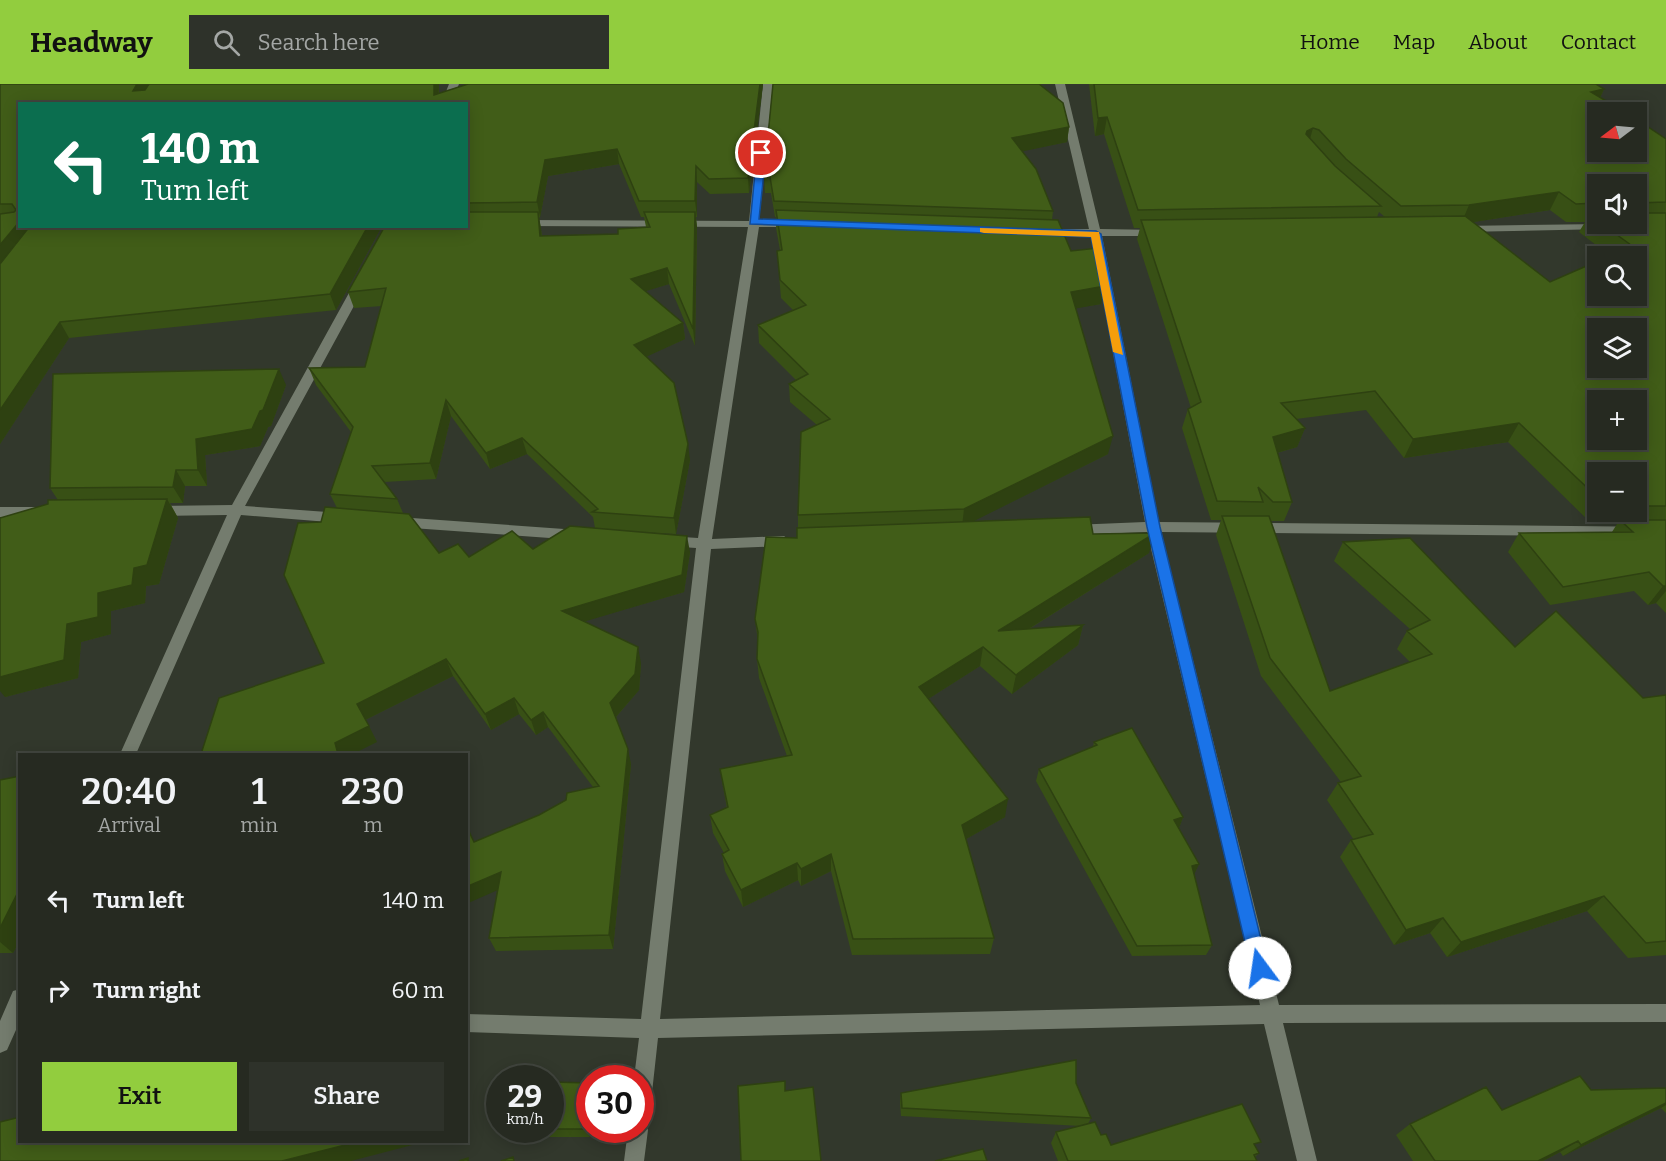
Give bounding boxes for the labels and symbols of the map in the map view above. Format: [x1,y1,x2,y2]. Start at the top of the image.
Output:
north arrow [1587,102,1647,162]
pin [735,127,786,178]
position arrow [1228,936,1292,1000]
speed limit sign: 30 [576,1065,654,1143]

